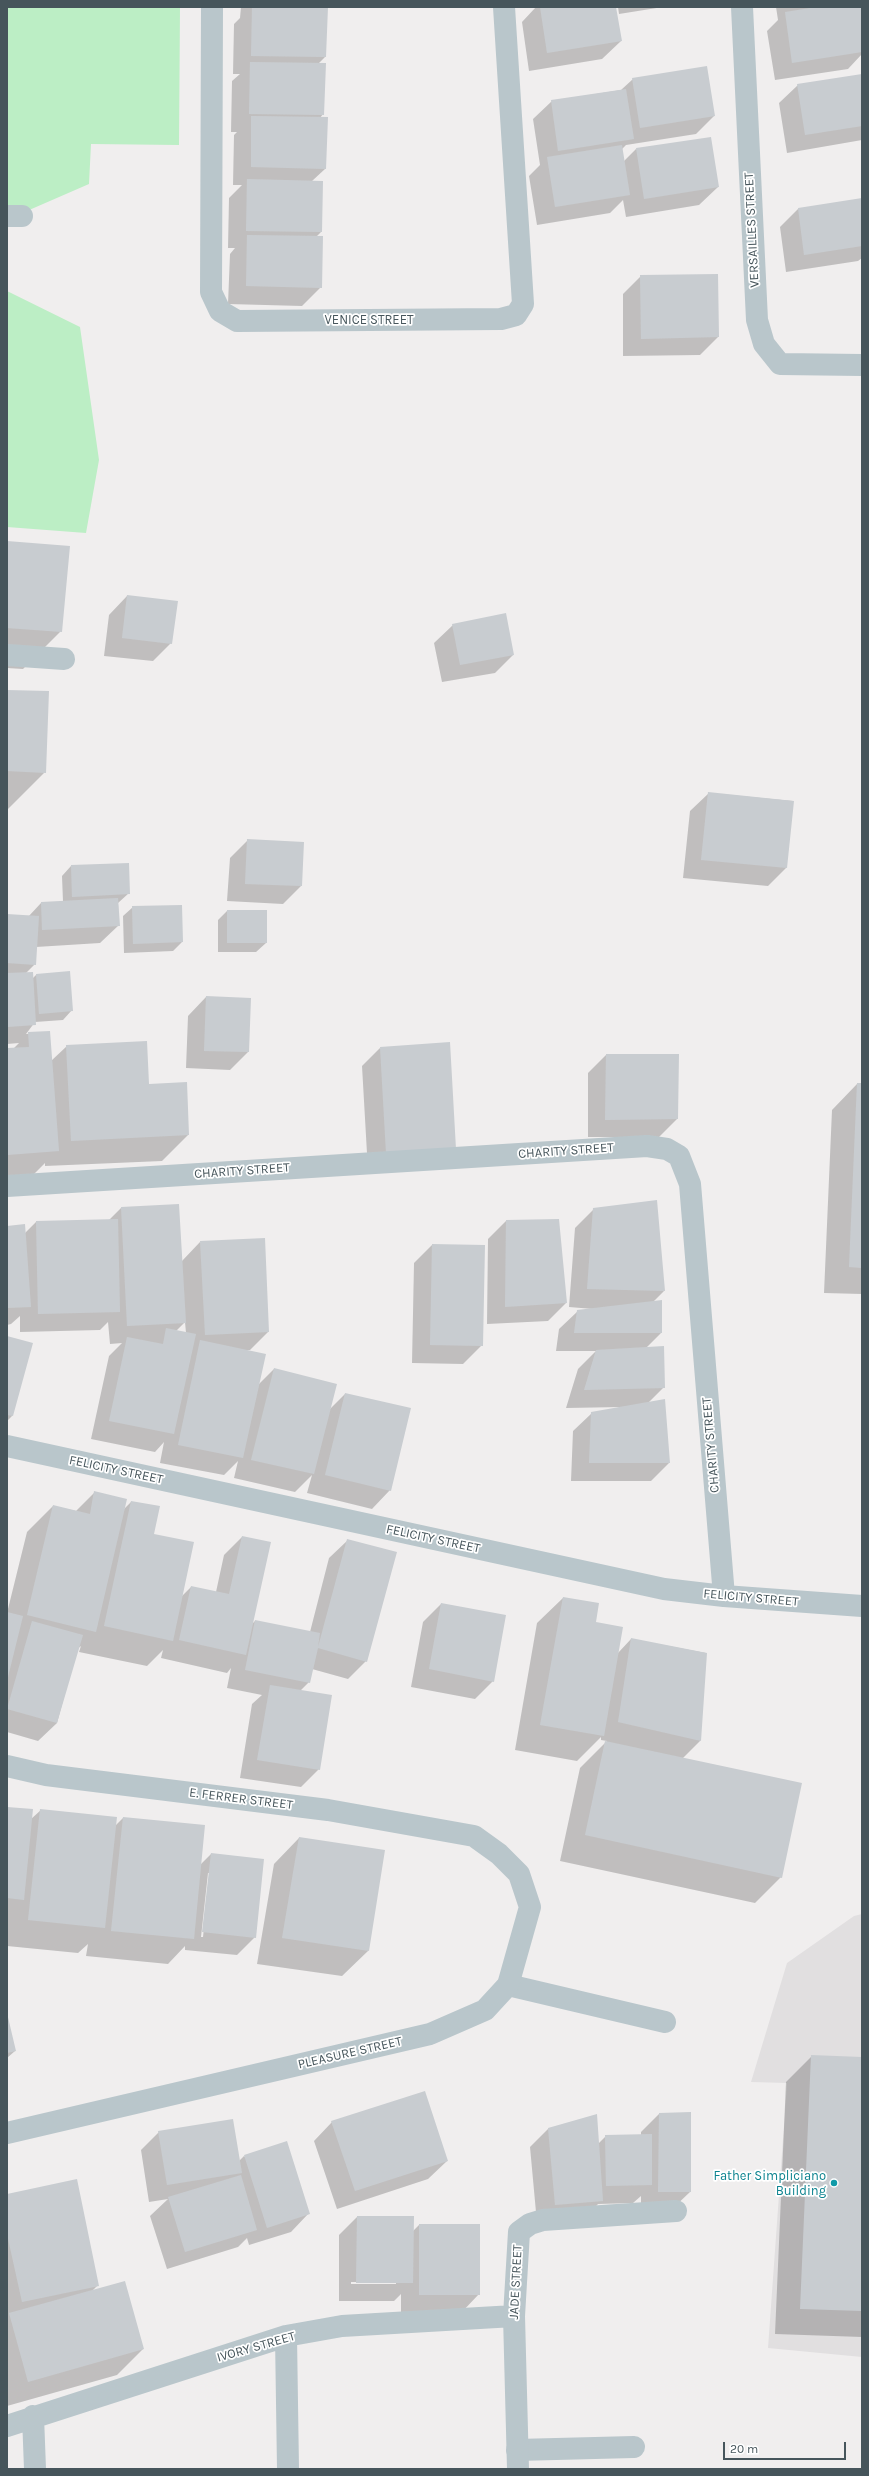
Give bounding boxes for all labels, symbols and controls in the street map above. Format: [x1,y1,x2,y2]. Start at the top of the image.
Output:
street label: VERSAILLES STREET [741,172,763,288]
street label: VENICE STREET [325,312,413,328]
street label: CHARITY STREET [518,1140,614,1162]
street label: CHARITY STREET [194,1160,290,1182]
street label: CHARITY STREET [699,1397,723,1493]
street label: FELICITY STREET [68,1452,164,1488]
street label: FELICITY STREET [385,1521,481,1557]
street label: FELICITY STREET [703,1586,799,1610]
street label: E. FERRER STREET [188,1785,294,1813]
street label: PLEASURE STREET [297,2033,403,2073]
place label: Father Simpliciano Building [713,2168,826,2199]
marker: Father Simpliciano Building [829,2178,839,2188]
street label: JADE STREET [506,2244,526,2320]
street label: IVORY STREET [215,2328,297,2366]
scale bar [725,2434,848,2460]
text: 20 m [730,2442,758,2456]

